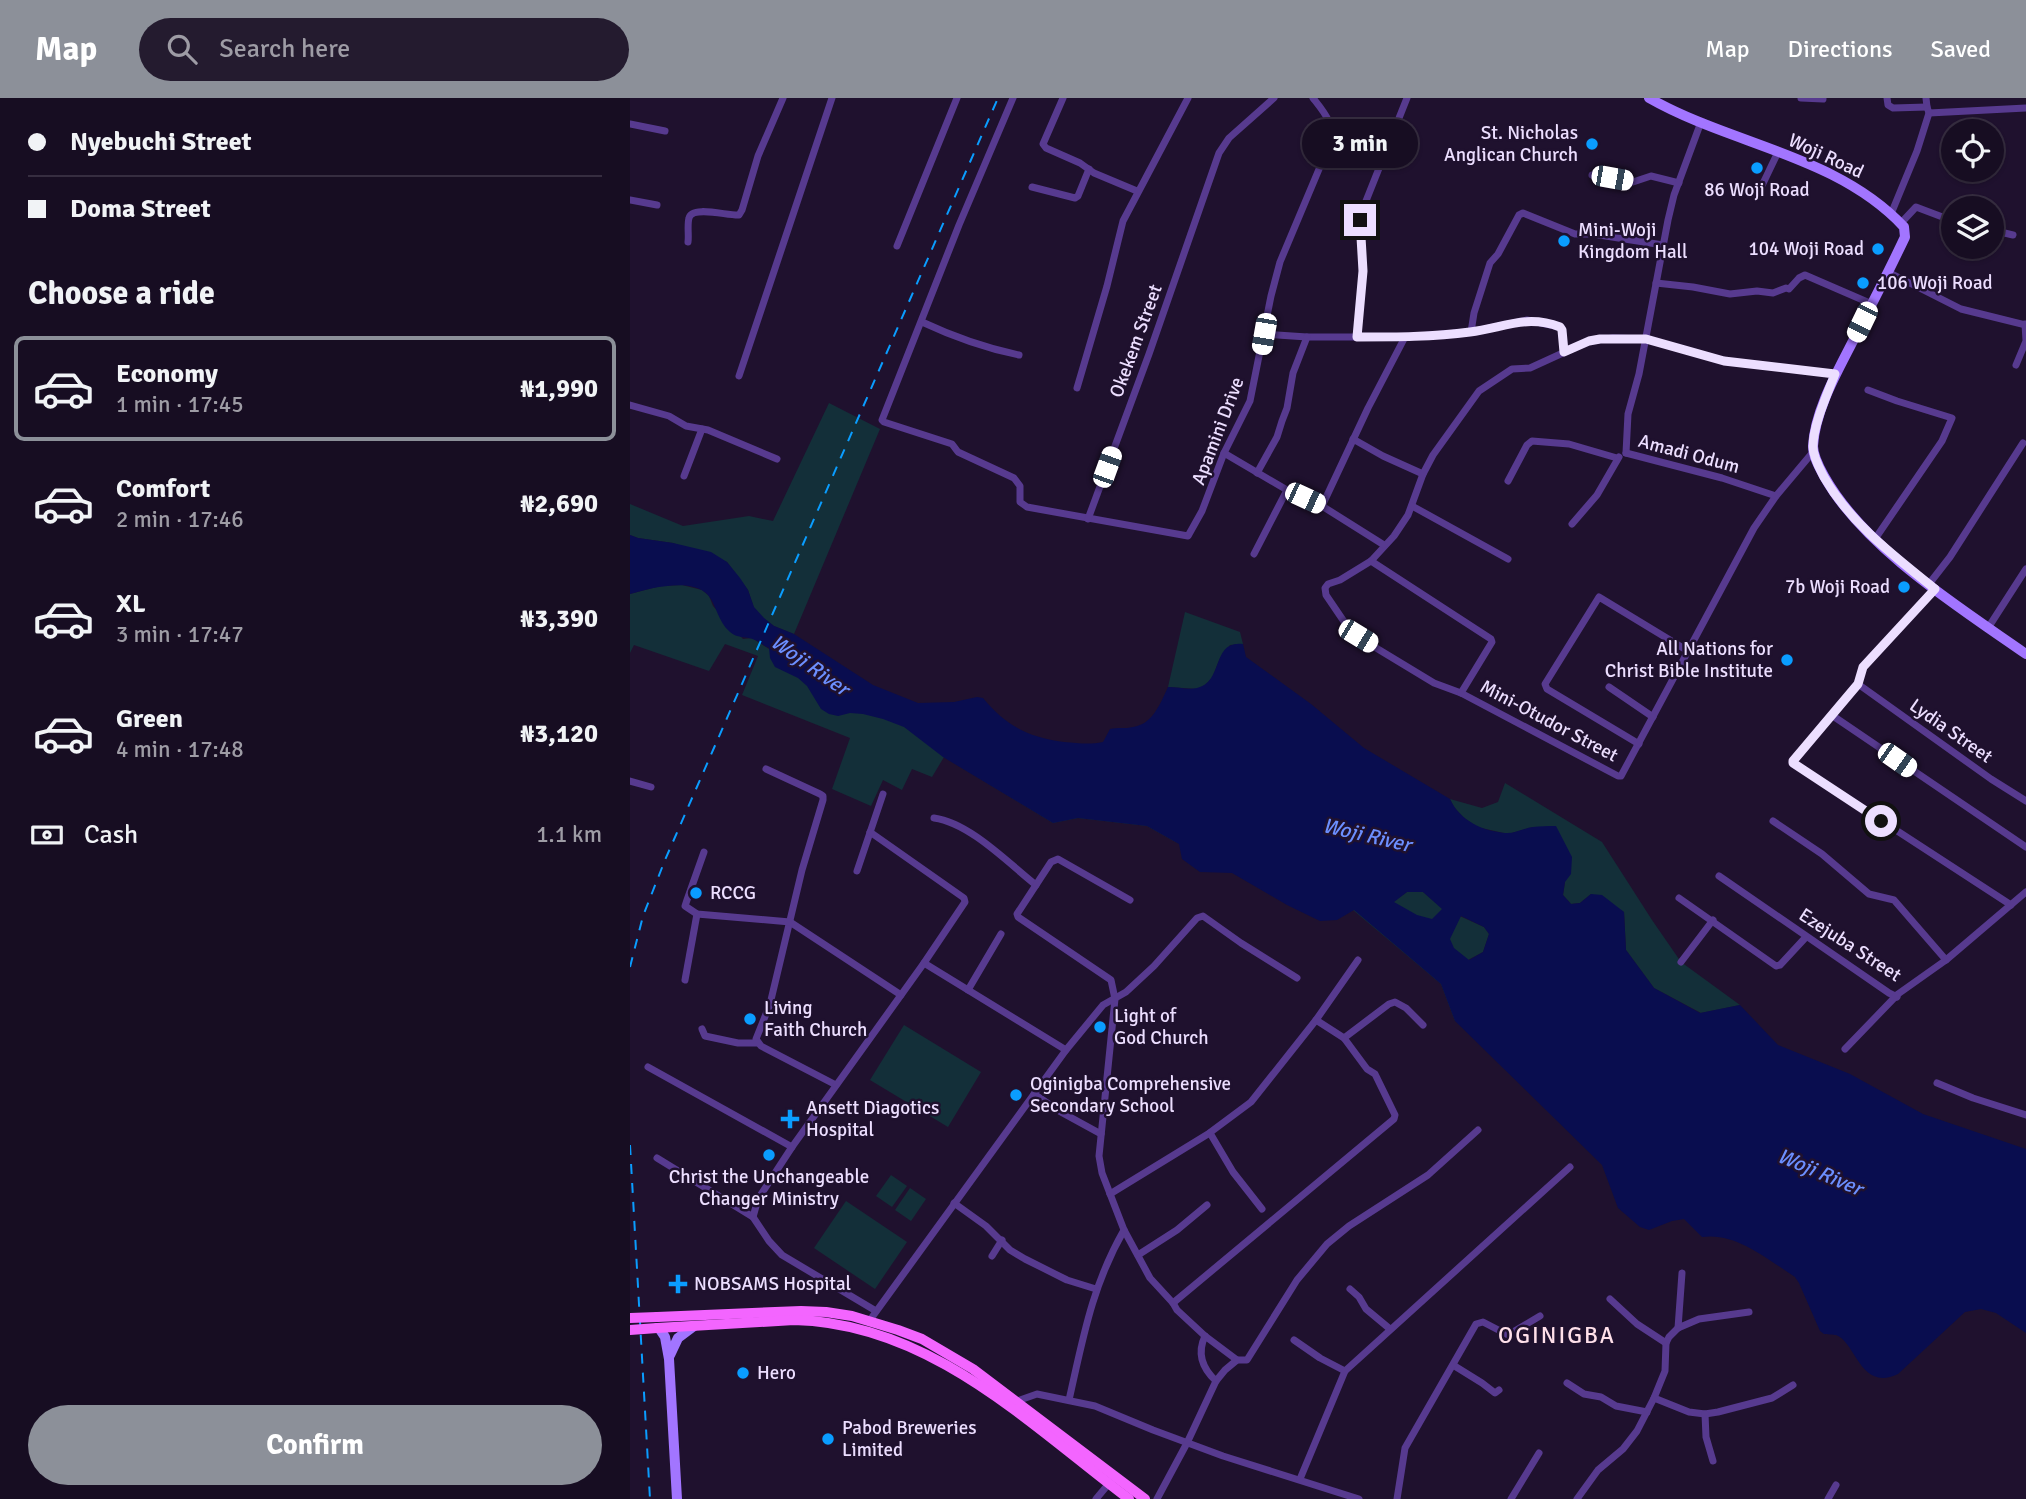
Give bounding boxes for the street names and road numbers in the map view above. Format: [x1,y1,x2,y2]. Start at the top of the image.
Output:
street label: Woji Road [1784,128,1868,184]
street label: Okekem Street [1104,281,1168,401]
street label: Apamini Drive [1186,374,1250,488]
street label: Amadi Odum [1636,429,1742,479]
street label: Mini-Otudor Street [1476,675,1622,768]
street label: Lydia Street [1905,694,1998,769]
street label: Ezejuba Street [1794,903,1906,987]

